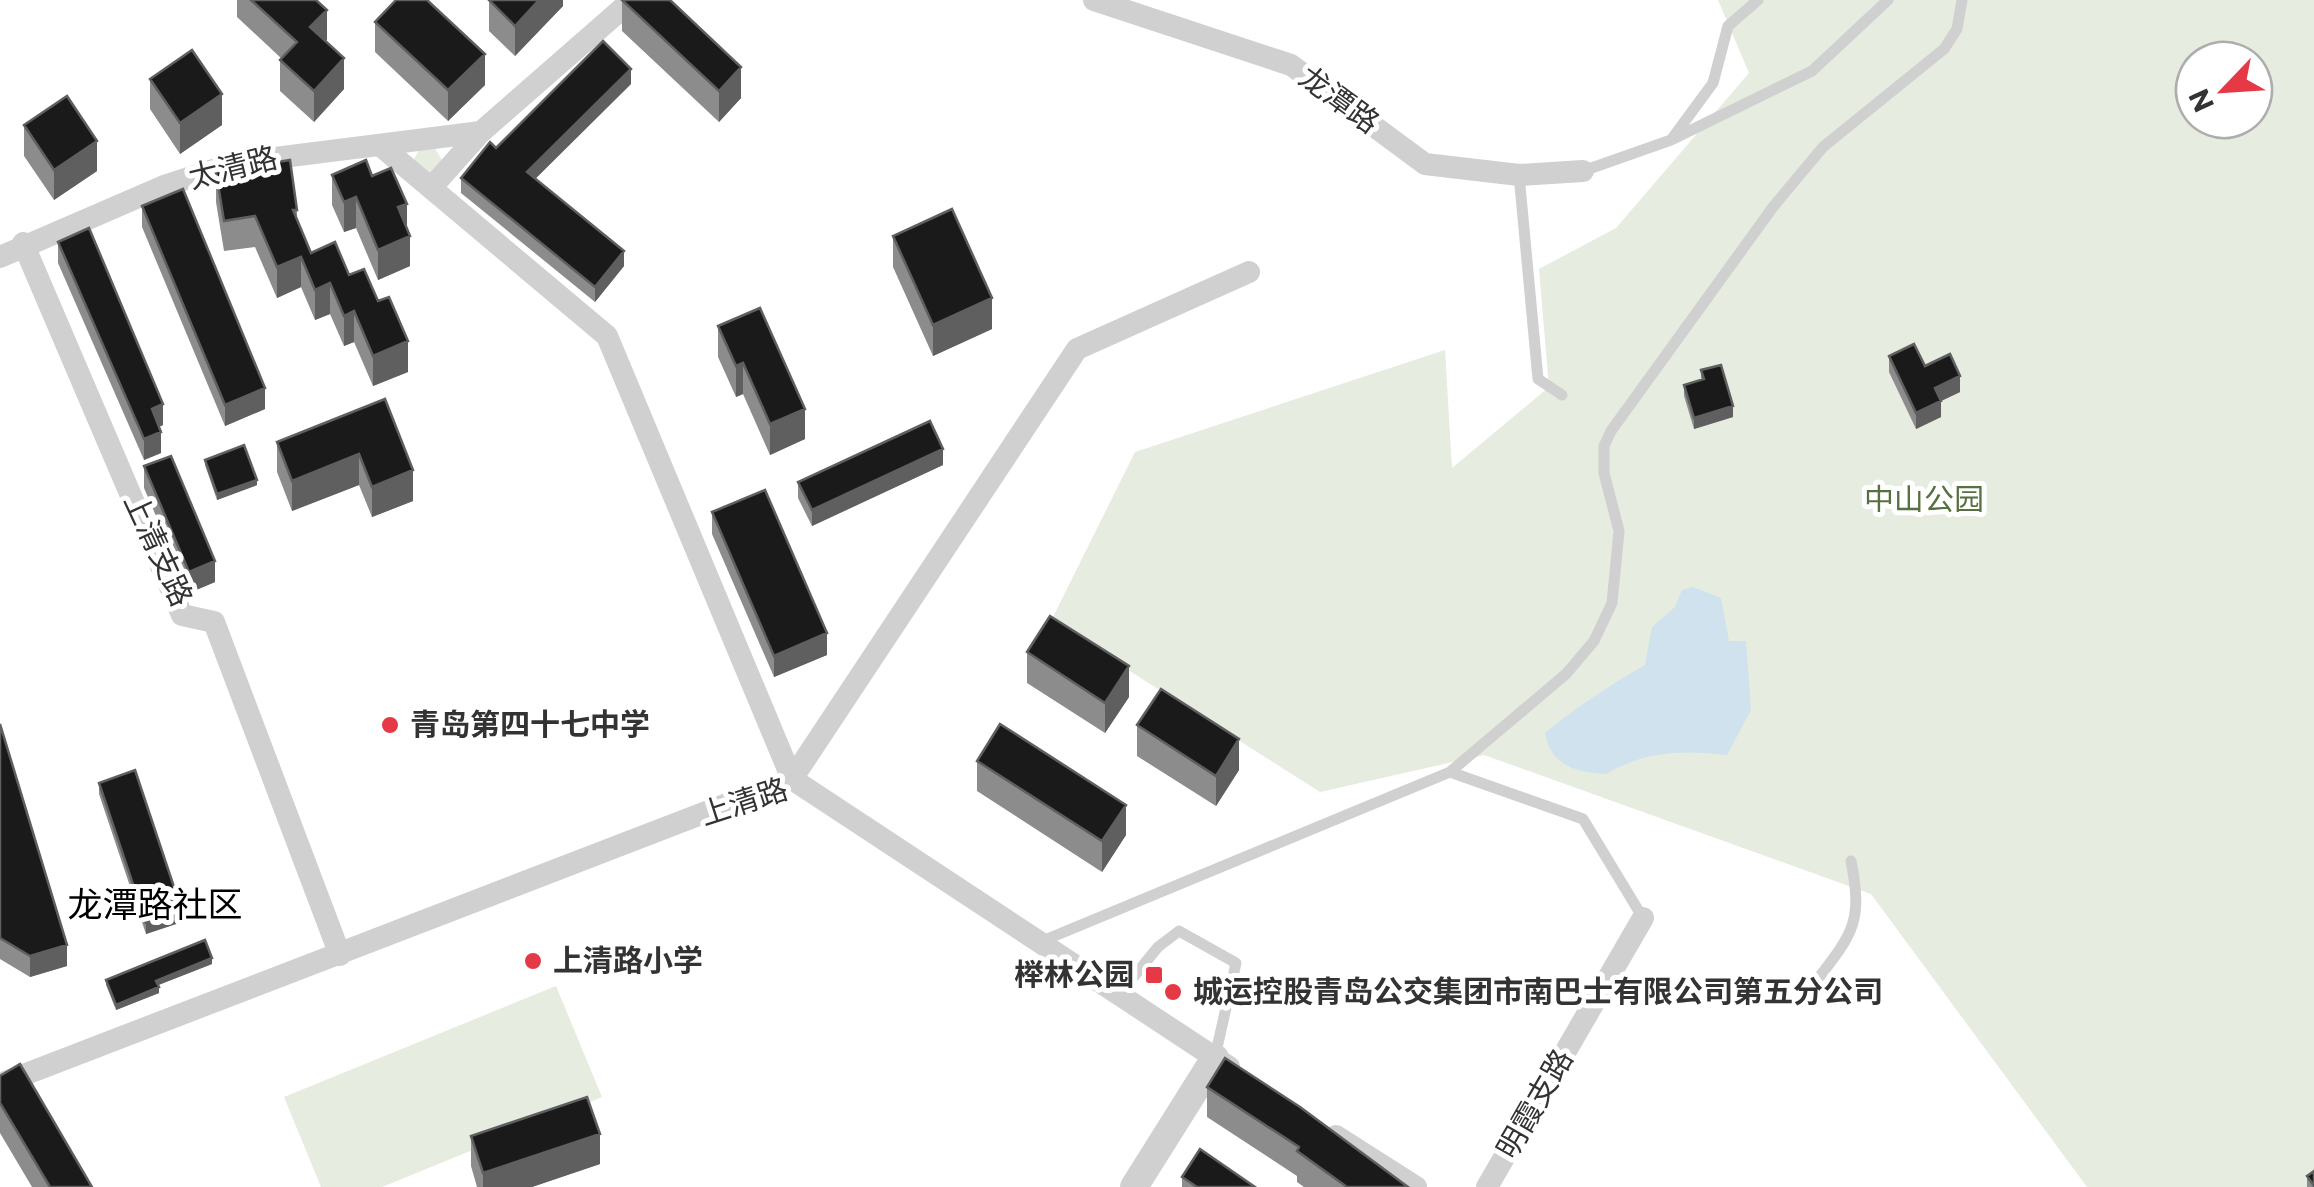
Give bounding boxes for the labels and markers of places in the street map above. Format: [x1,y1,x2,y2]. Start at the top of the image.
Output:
place label: 青岛第四十七中学 [410,704,650,741]
marker: 青岛第四十七中学 [379,714,401,736]
place label: 上清路小学 [553,940,703,977]
marker: 上清路小学 [522,950,544,972]
place label: 榉林公园 [1014,954,1134,991]
marker: 榉林公园 [1143,964,1165,986]
place label: 城运控股青岛公交集团市南巴士有限公司第五分公司 [1193,971,1883,1008]
marker: 城运控股青岛公交集团市南巴士有限公司第五分公司 [1162,981,1184,1003]

